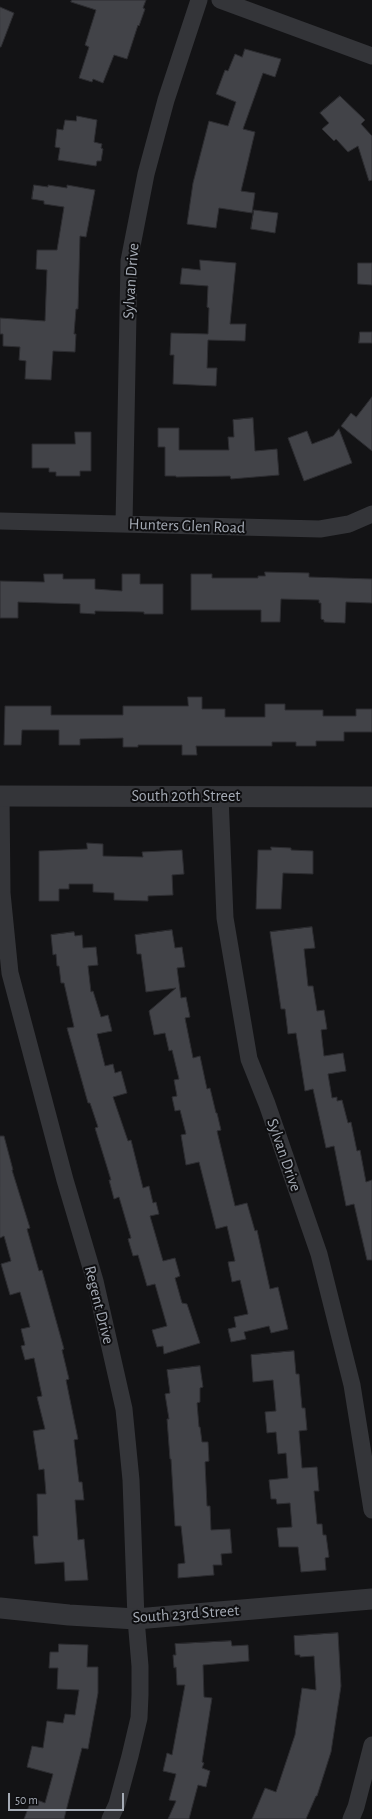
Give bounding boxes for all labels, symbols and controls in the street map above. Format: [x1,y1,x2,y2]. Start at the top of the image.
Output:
street label: Sylvan Drive [119,242,143,320]
street label: Hunters Glen Road [128,514,246,538]
street label: South 20th Street [132,786,240,806]
street label: Sylvan Drive [263,1116,305,1194]
street label: Regent Drive [80,1264,118,1346]
street label: South 23rd Street [132,1601,240,1627]
scale bar [10,1785,126,1811]
text: 50 m [15,1794,38,1806]

